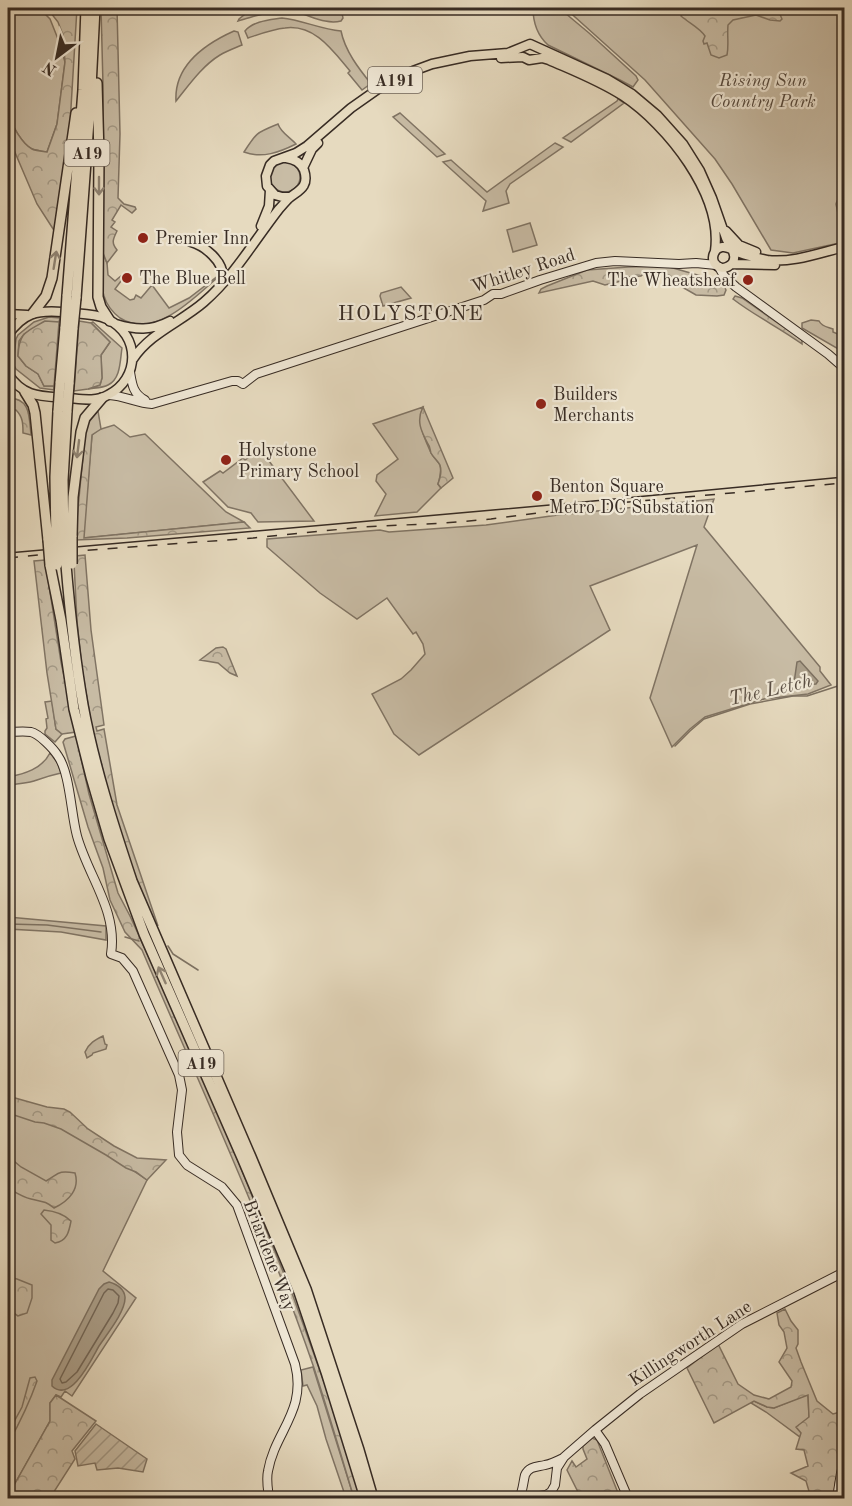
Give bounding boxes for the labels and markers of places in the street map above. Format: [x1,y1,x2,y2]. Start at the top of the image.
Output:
place label: Premier Inn [155,230,250,248]
marker: Premier Inn [136,231,150,245]
place label: The Blue Bell [139,270,246,288]
marker: The Blue Bell [120,271,134,285]
place label: The Wheatsheaf [607,272,737,290]
marker: The Wheatsheaf [741,273,755,287]
place label: Builders Merchants [553,386,634,425]
marker: Builders Merchants [534,397,548,411]
place label: Holystone Primary School [238,442,359,481]
marker: Holystone Primary School [219,453,233,467]
place label: Benton Square Metro DC Substation [549,478,714,517]
marker: Benton Square Metro DC Substation [530,489,544,503]

